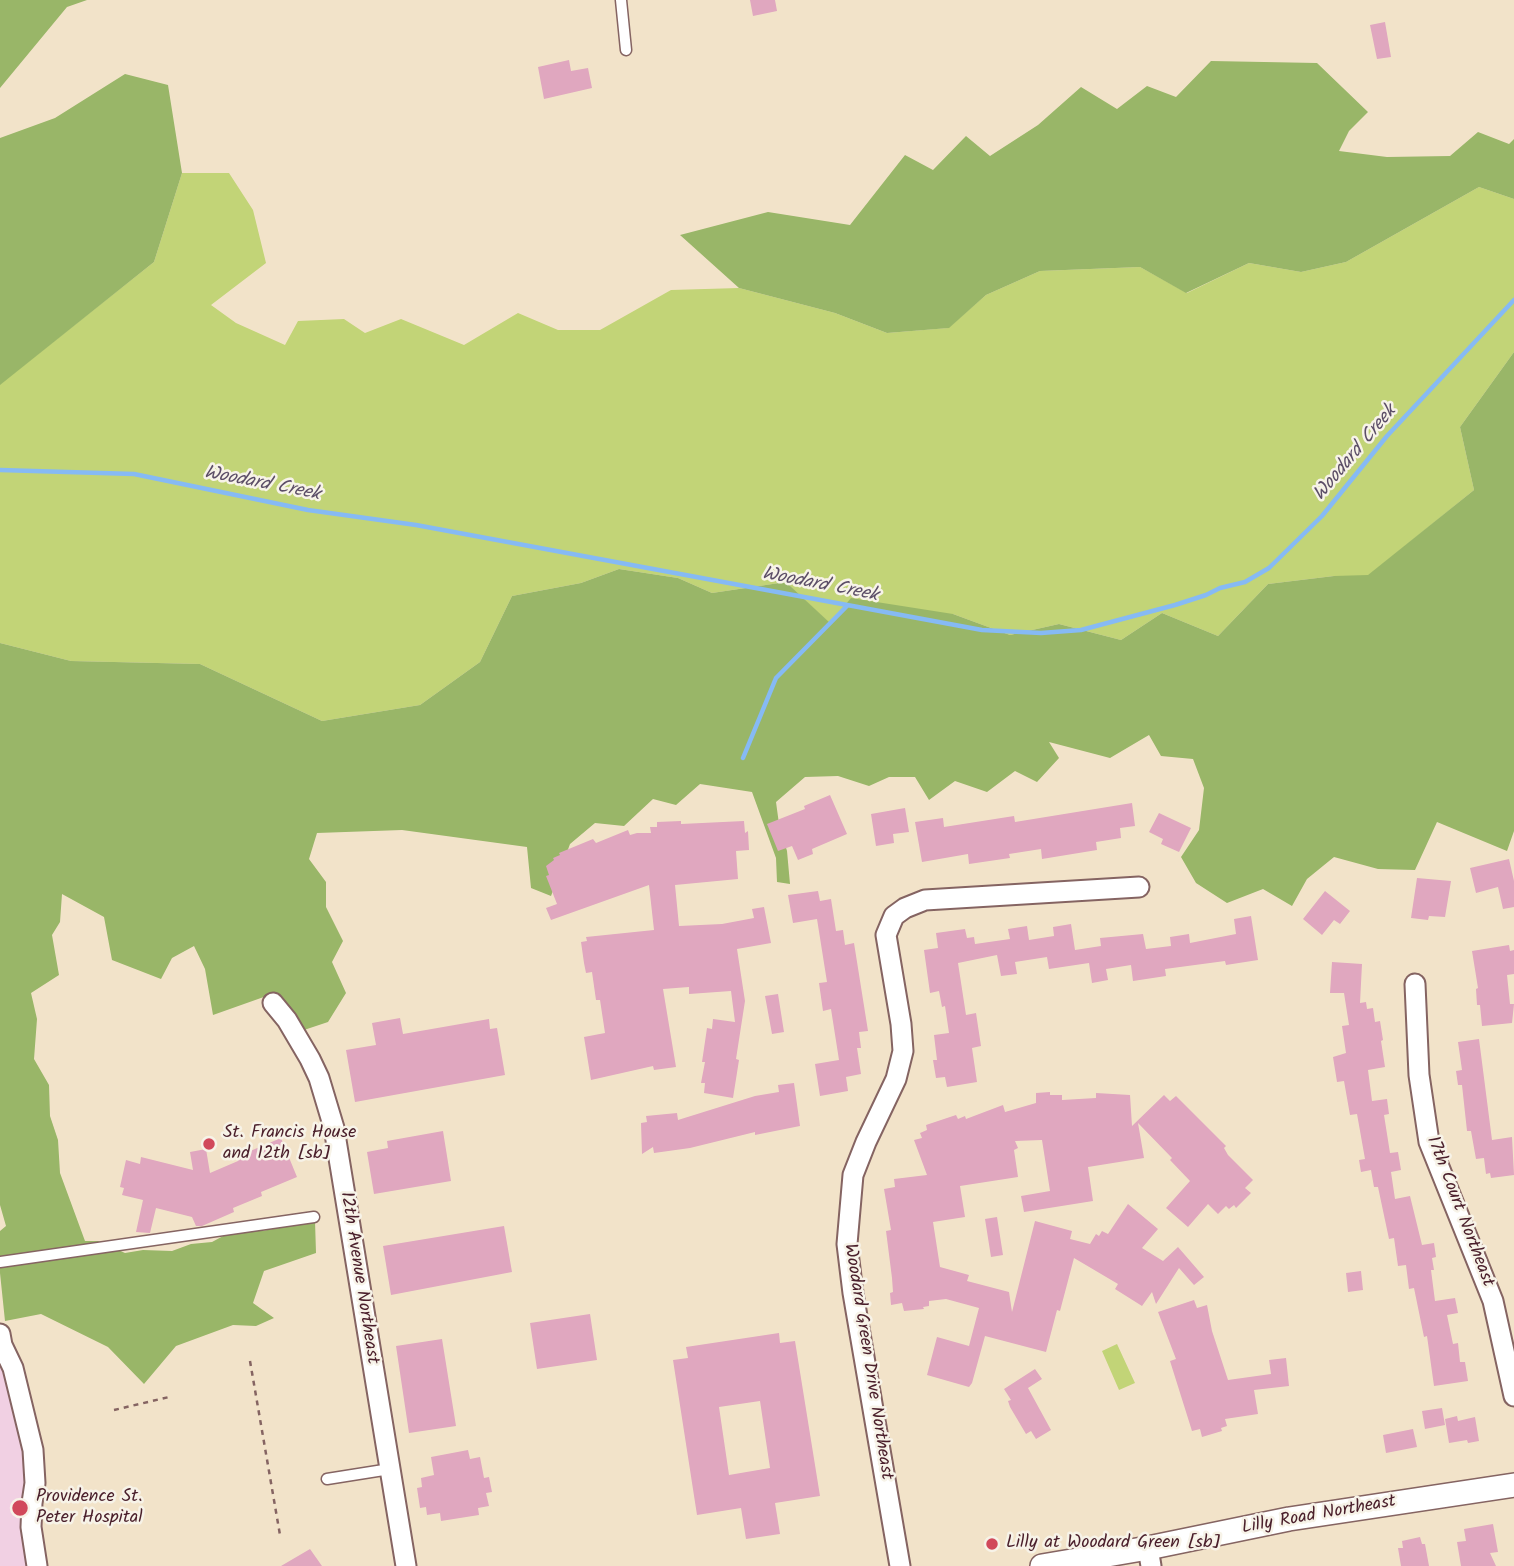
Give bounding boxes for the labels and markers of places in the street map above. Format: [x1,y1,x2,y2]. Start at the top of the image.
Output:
place label: St. Francis House and 12th [sb] [223,1123,356,1166]
marker: St. Francis House and 12th [sb] [201,1136,217,1152]
place label: Providence St. Peter Hospital [36,1487,143,1530]
marker: Providence St. Peter Hospital [10,1498,30,1518]
place label: Lilly at Woodard Green [sb] [1006,1533,1221,1555]
marker: Lilly at Woodard Green [sb] [984,1536,1000,1552]

